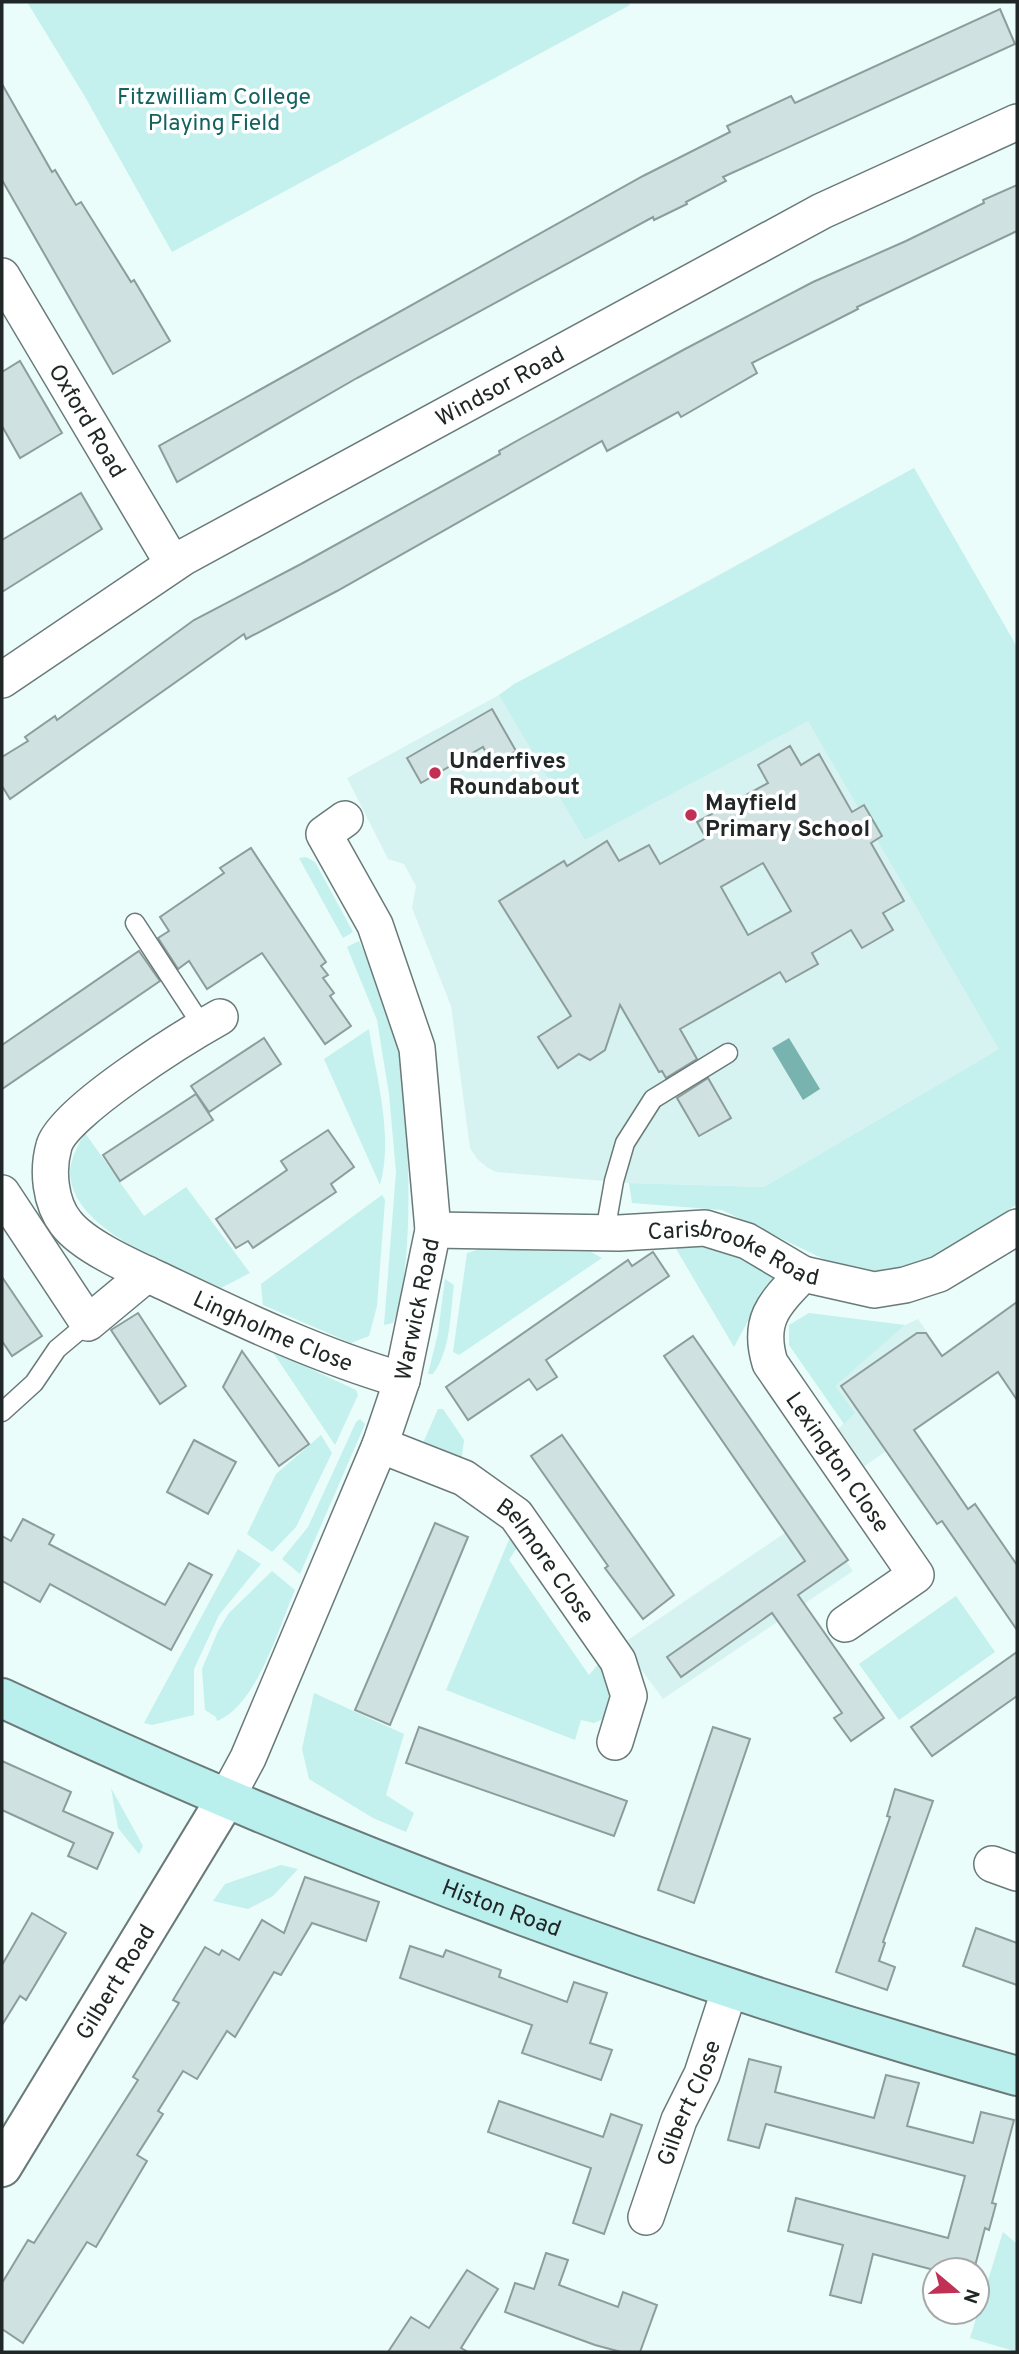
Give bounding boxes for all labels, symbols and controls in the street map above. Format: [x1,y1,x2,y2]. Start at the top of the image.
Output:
park label: Fitzwilliam College Playing Field [117,84,311,139]
street label: Windsor Road [432,341,571,435]
street label: Oxford Road [41,359,131,484]
place label: Underfives Roundabout [449,748,580,803]
marker: Underfives Roundabout [427,765,443,781]
place label: Mayfield Primary School [705,790,870,845]
marker: Mayfield Primary School [683,807,699,823]
street label: Carisbrooke Road [647,1215,821,1294]
street label: Warwick Road [390,1236,448,1383]
street label: Lingholme Close [188,1286,356,1380]
street label: Lexington Close [777,1387,895,1539]
street label: Belmore Close [489,1493,599,1630]
street label: Histon Road [437,1874,565,1945]
street label: Gilbert Road [71,1920,163,2046]
street label: Gilbert Close [652,2037,729,2170]
north arrow [921,2256,991,2326]
text: N [957,2286,984,2306]

